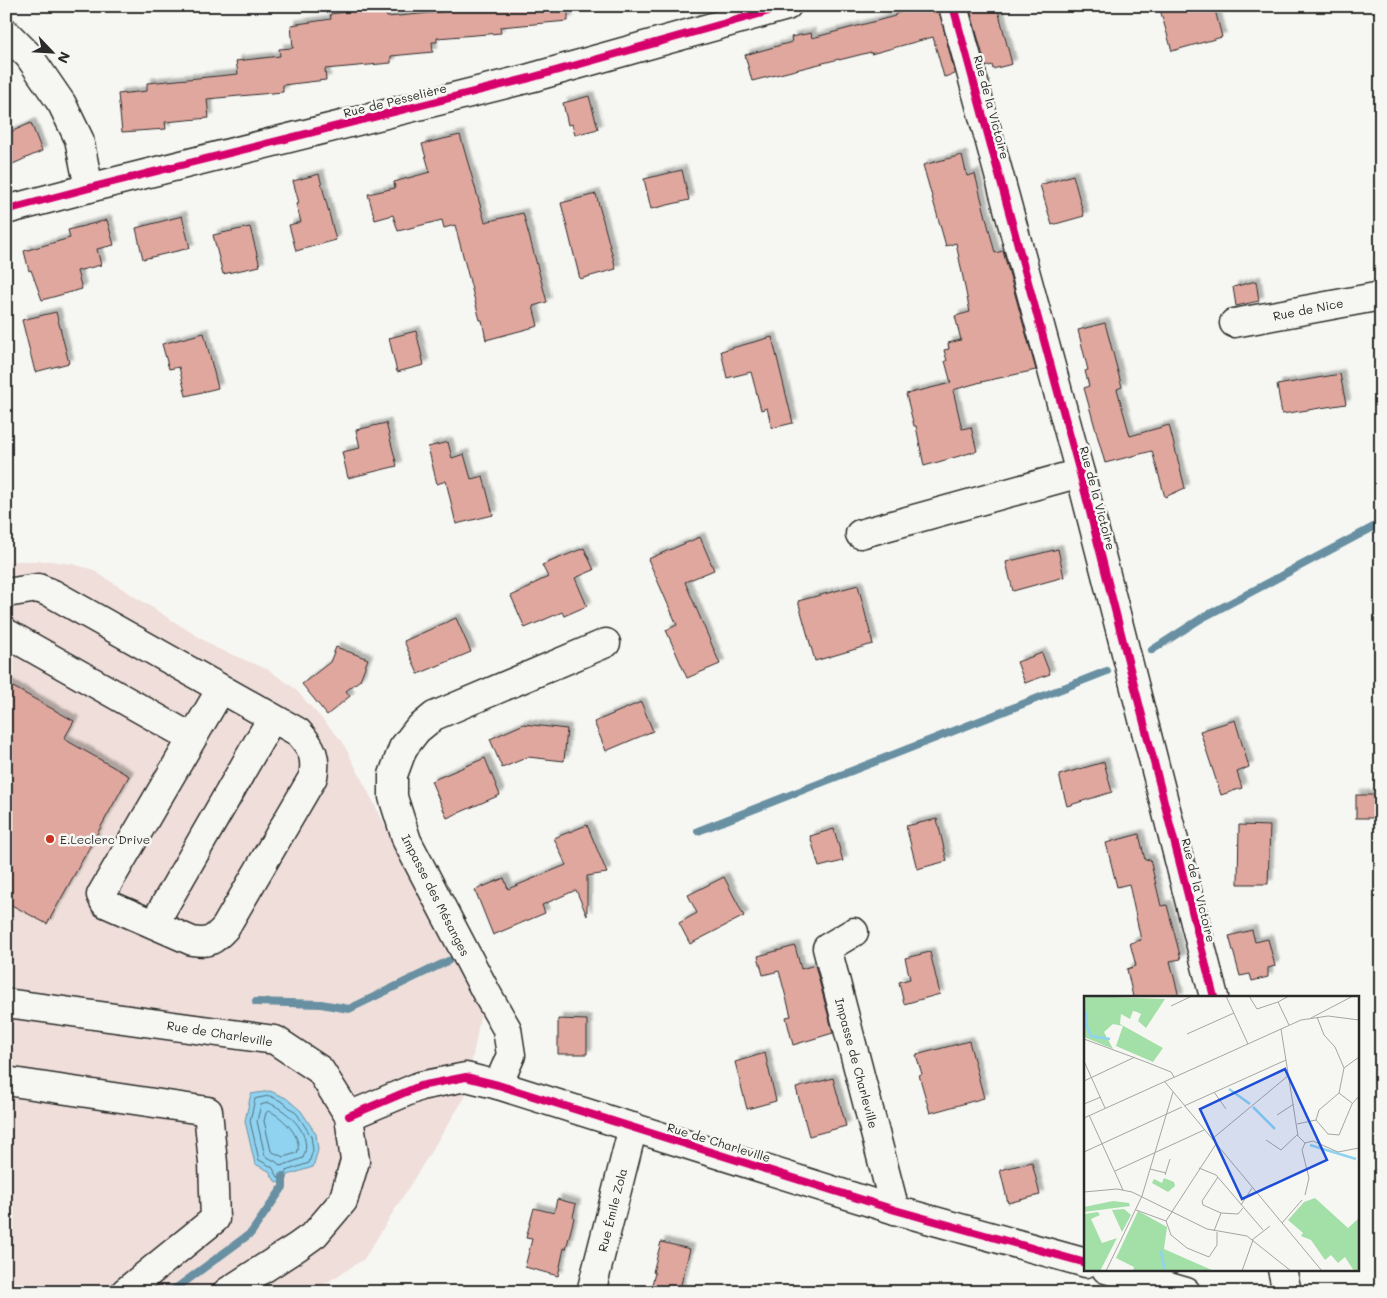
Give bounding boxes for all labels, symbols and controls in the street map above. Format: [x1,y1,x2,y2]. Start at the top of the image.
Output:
north arrow [28,28,78,78]
text: N [53,49,75,67]
street label: Rue de la Victoire [970,53,1014,161]
street label: Rue de Pesselière [342,79,448,121]
street label: Rue de Nice [1271,294,1345,324]
street label: Rue de la Victoire [1076,444,1120,552]
place label: E.Leclerc Drive [60,831,150,847]
street label: Impasse des Mésanges [398,831,474,959]
marker: E.Leclerc Drive [44,833,56,845]
street label: Rue de la Victoire [1178,836,1220,944]
street label: Impasse de Charleville [832,996,882,1130]
inset map [1084,996,1360,1270]
street label: Rue de Charleville [166,1017,274,1049]
street label: Rue de Charleville [665,1119,773,1165]
street label: Rue Émile Zola [594,1167,630,1253]

